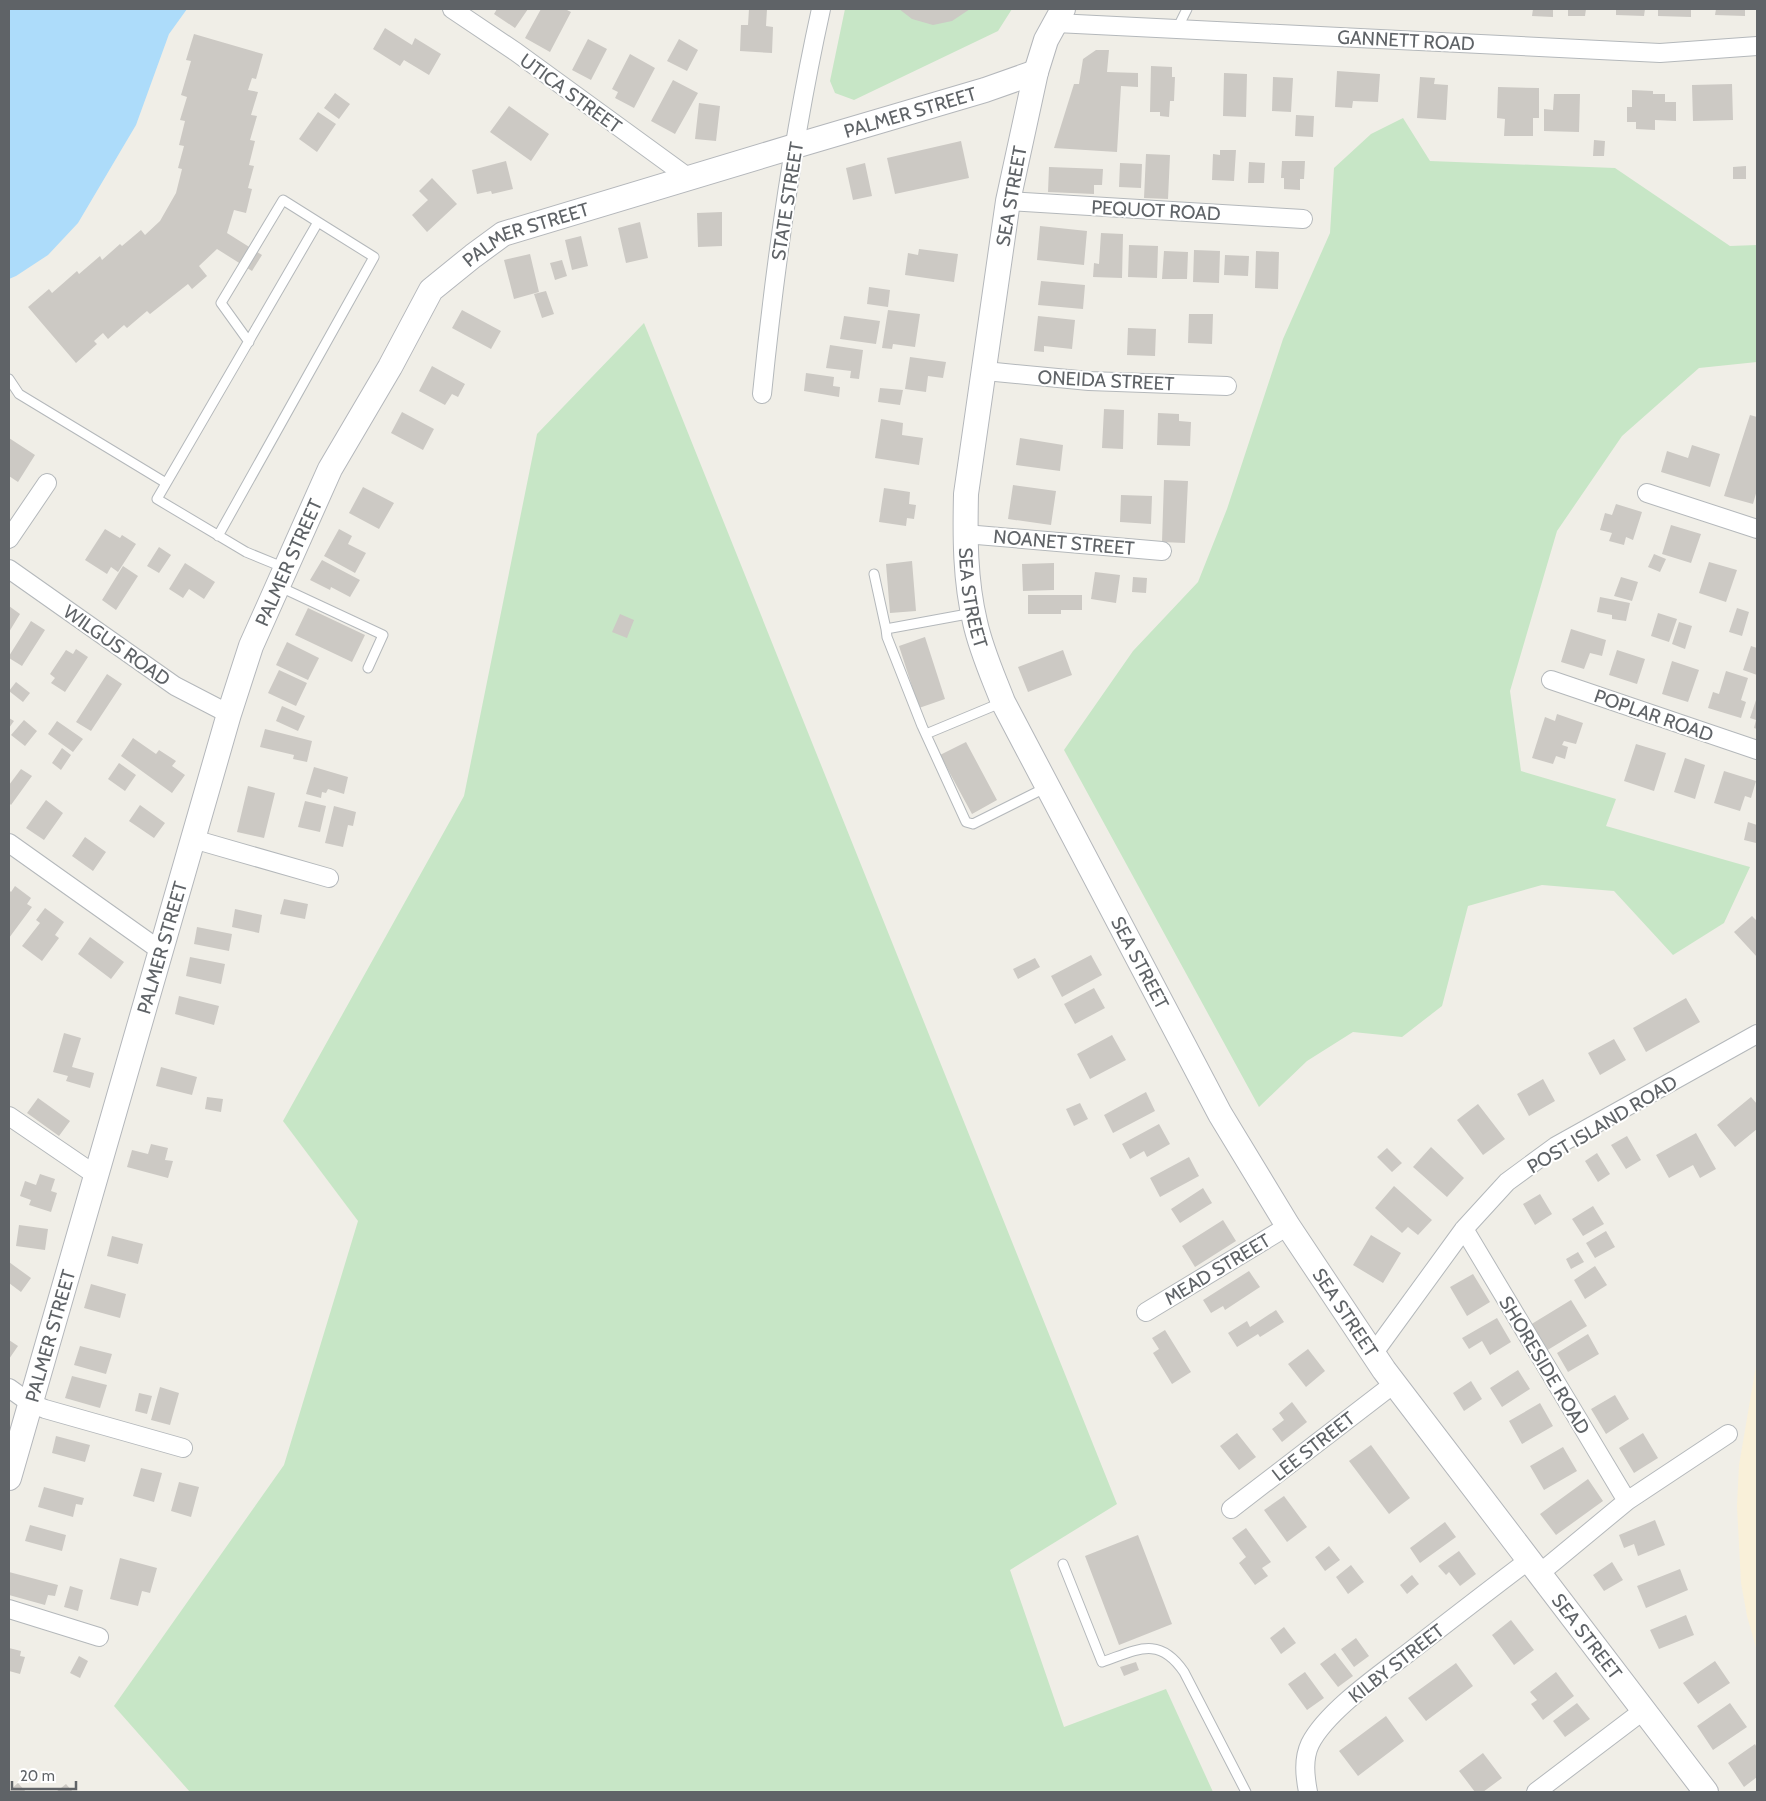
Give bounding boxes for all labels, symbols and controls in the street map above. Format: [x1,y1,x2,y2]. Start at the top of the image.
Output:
street label: GANNETT ROAD [1337,25,1475,56]
street label: UTICA STREET [515,49,626,138]
street label: PALMER STREET [841,82,979,143]
street label: STATE STREET [767,140,808,262]
street label: SEA STREET [991,144,1032,248]
street label: PEQUOT ROAD [1091,196,1221,225]
street label: PALMER STREET [458,198,592,272]
street label: ONEIDA STREET [1037,365,1175,396]
street label: PALMER STREET [250,495,327,630]
street label: NOANET STREET [992,525,1136,560]
street label: SEA STREET [954,547,992,651]
street label: WILGUS ROAD [59,600,175,691]
street label: POPLAR ROAD [1591,684,1717,747]
street label: PALMER STREET [132,879,192,1017]
street label: SEA STREET [1106,913,1174,1013]
street label: POST ISLAND ROAD [1523,1070,1682,1178]
street label: MEAD STREET [1160,1229,1274,1310]
street label: SEA STREET [1307,1264,1383,1361]
street label: PALMER STREET [20,1267,80,1405]
street label: SHORESIDE ROAD [1494,1292,1595,1439]
street label: LEE STREET [1267,1407,1359,1486]
street label: SEA STREET [1547,1589,1627,1684]
street label: KILBY STREET [1344,1619,1449,1708]
scale bar [12,1758,76,1790]
text: 20 m [20,1767,55,1785]

